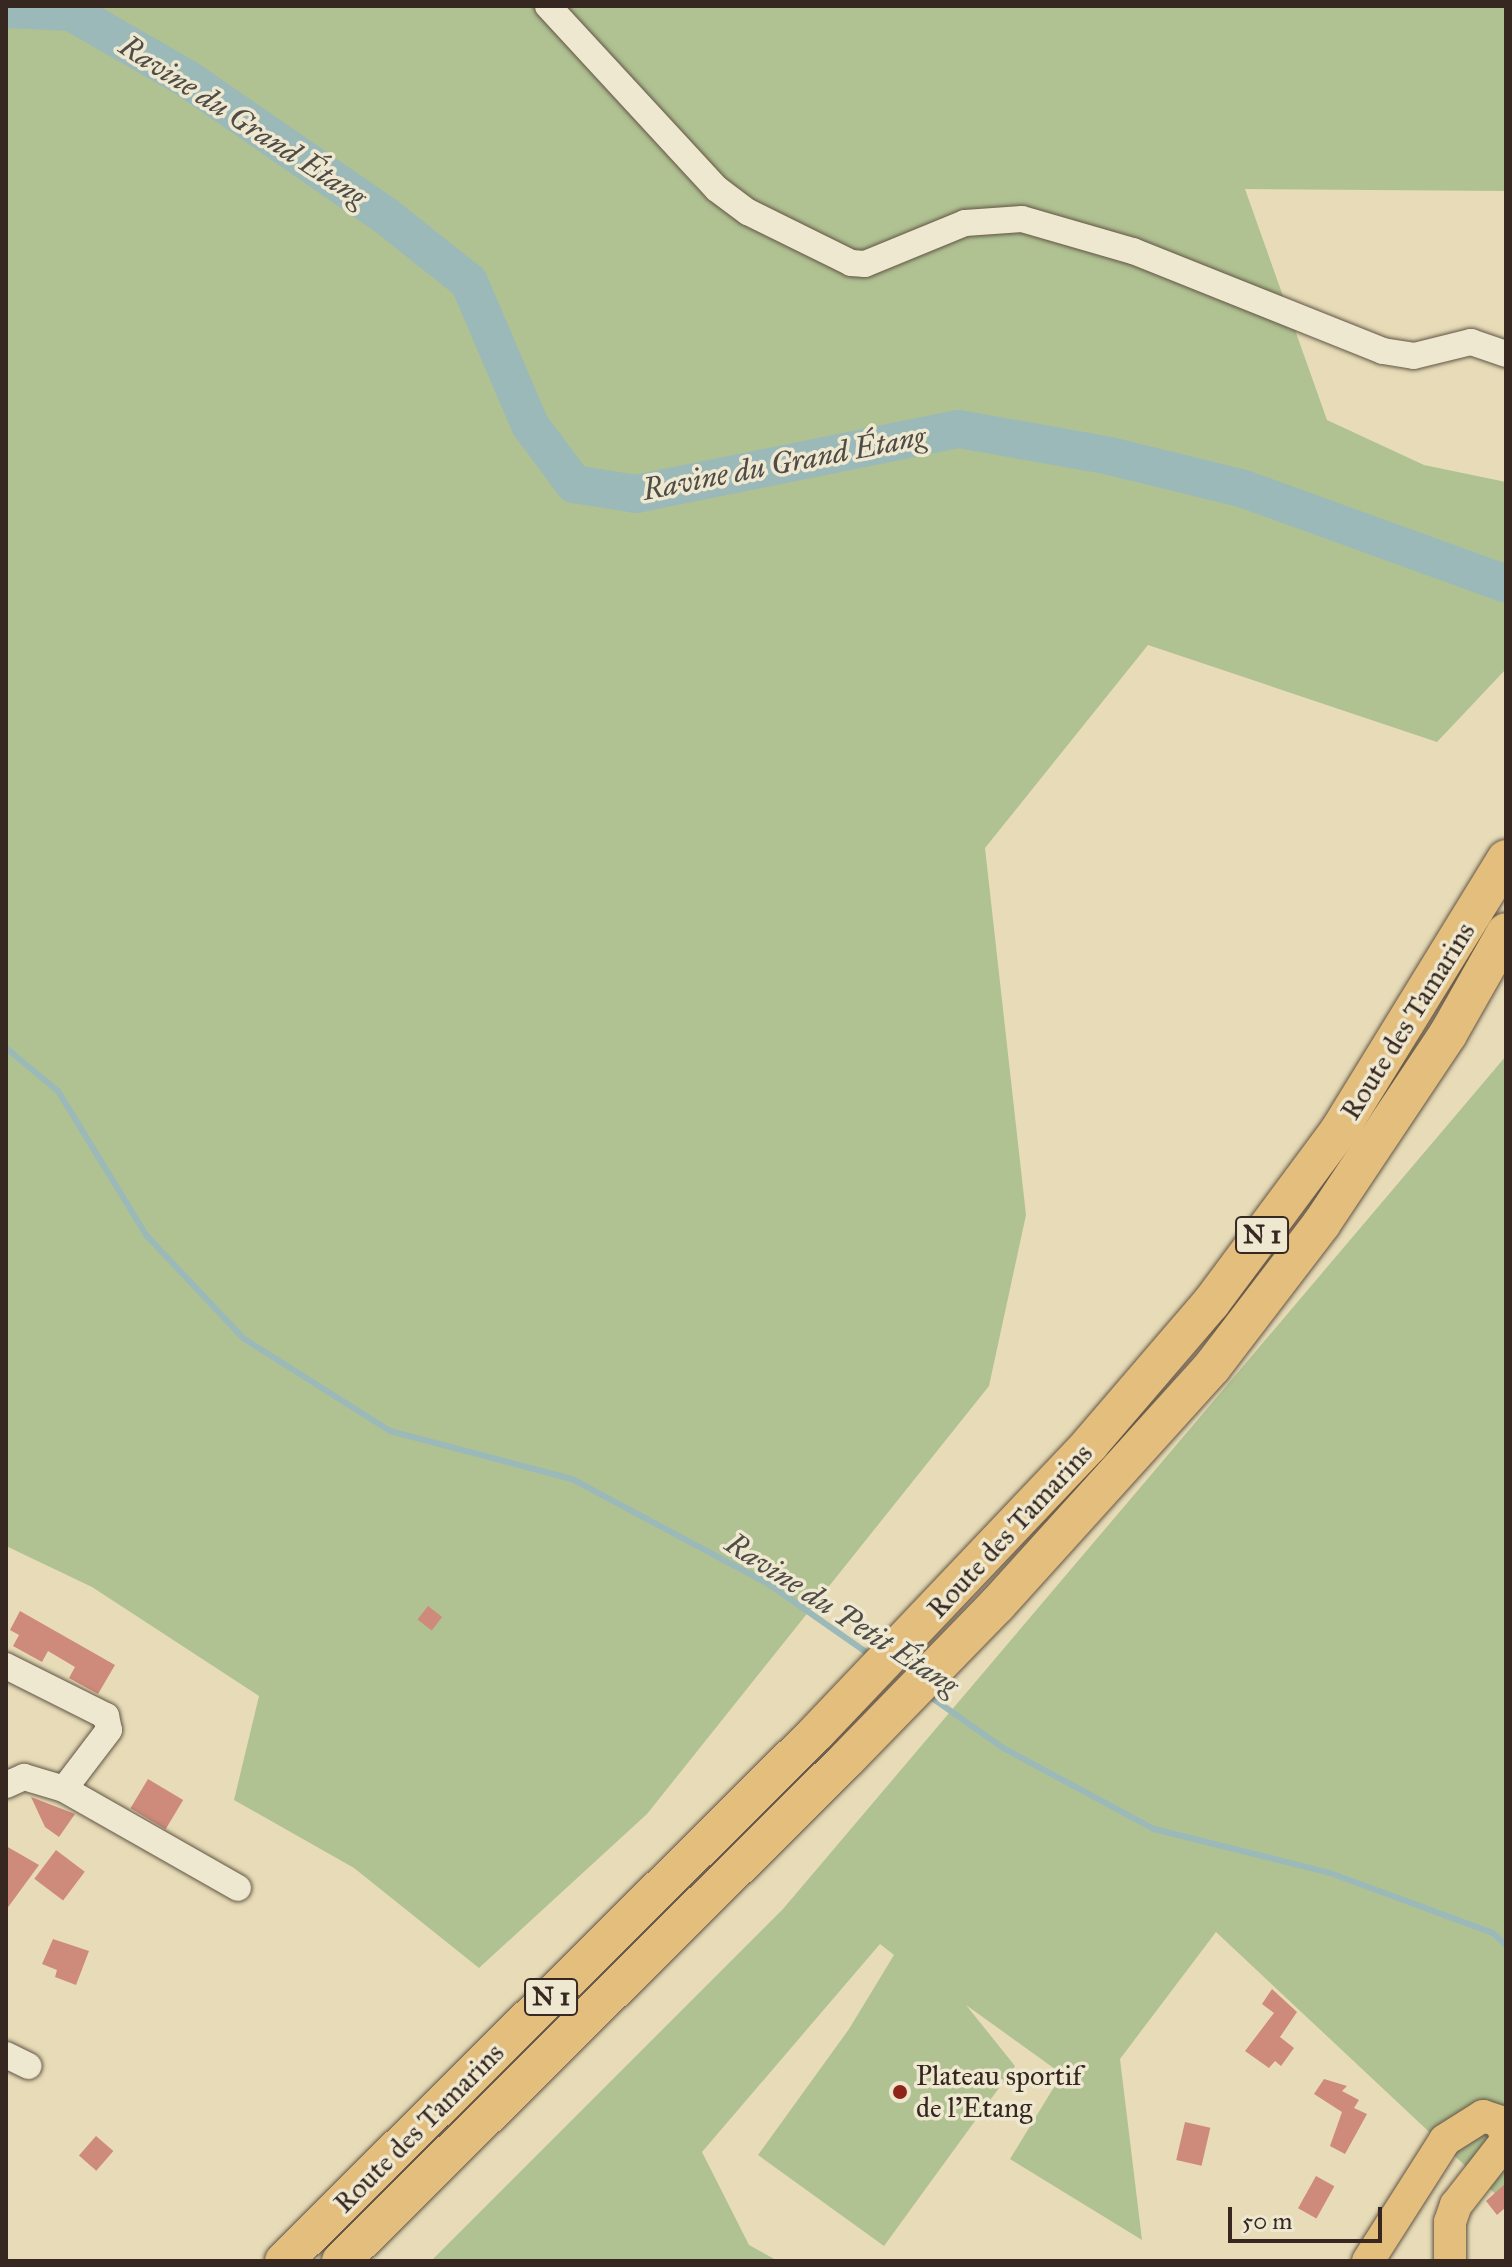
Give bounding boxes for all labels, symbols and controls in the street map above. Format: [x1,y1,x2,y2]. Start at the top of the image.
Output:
water label: Ravine du Grand Étang [113,28,373,214]
water label: Ravine du Grand Étang [639,418,929,508]
street label: Route des Tamarins [1334,916,1482,1126]
road number: N 1 [1234,1213,1290,1257]
street label: Route des Tamarins [920,1437,1100,1625]
water label: Ravine du Petit Étang [719,1525,965,1703]
road number: N 1 [523,1975,579,2019]
street label: Route des Tamarins [327,2036,511,2220]
place label: Plateau sportif de l'Etang [916,2059,1082,2125]
marker: Plateau sportif de l'Etang [891,2083,909,2101]
scale bar [1232,2191,1386,2241]
text: 50 m [1242,2206,1292,2236]

